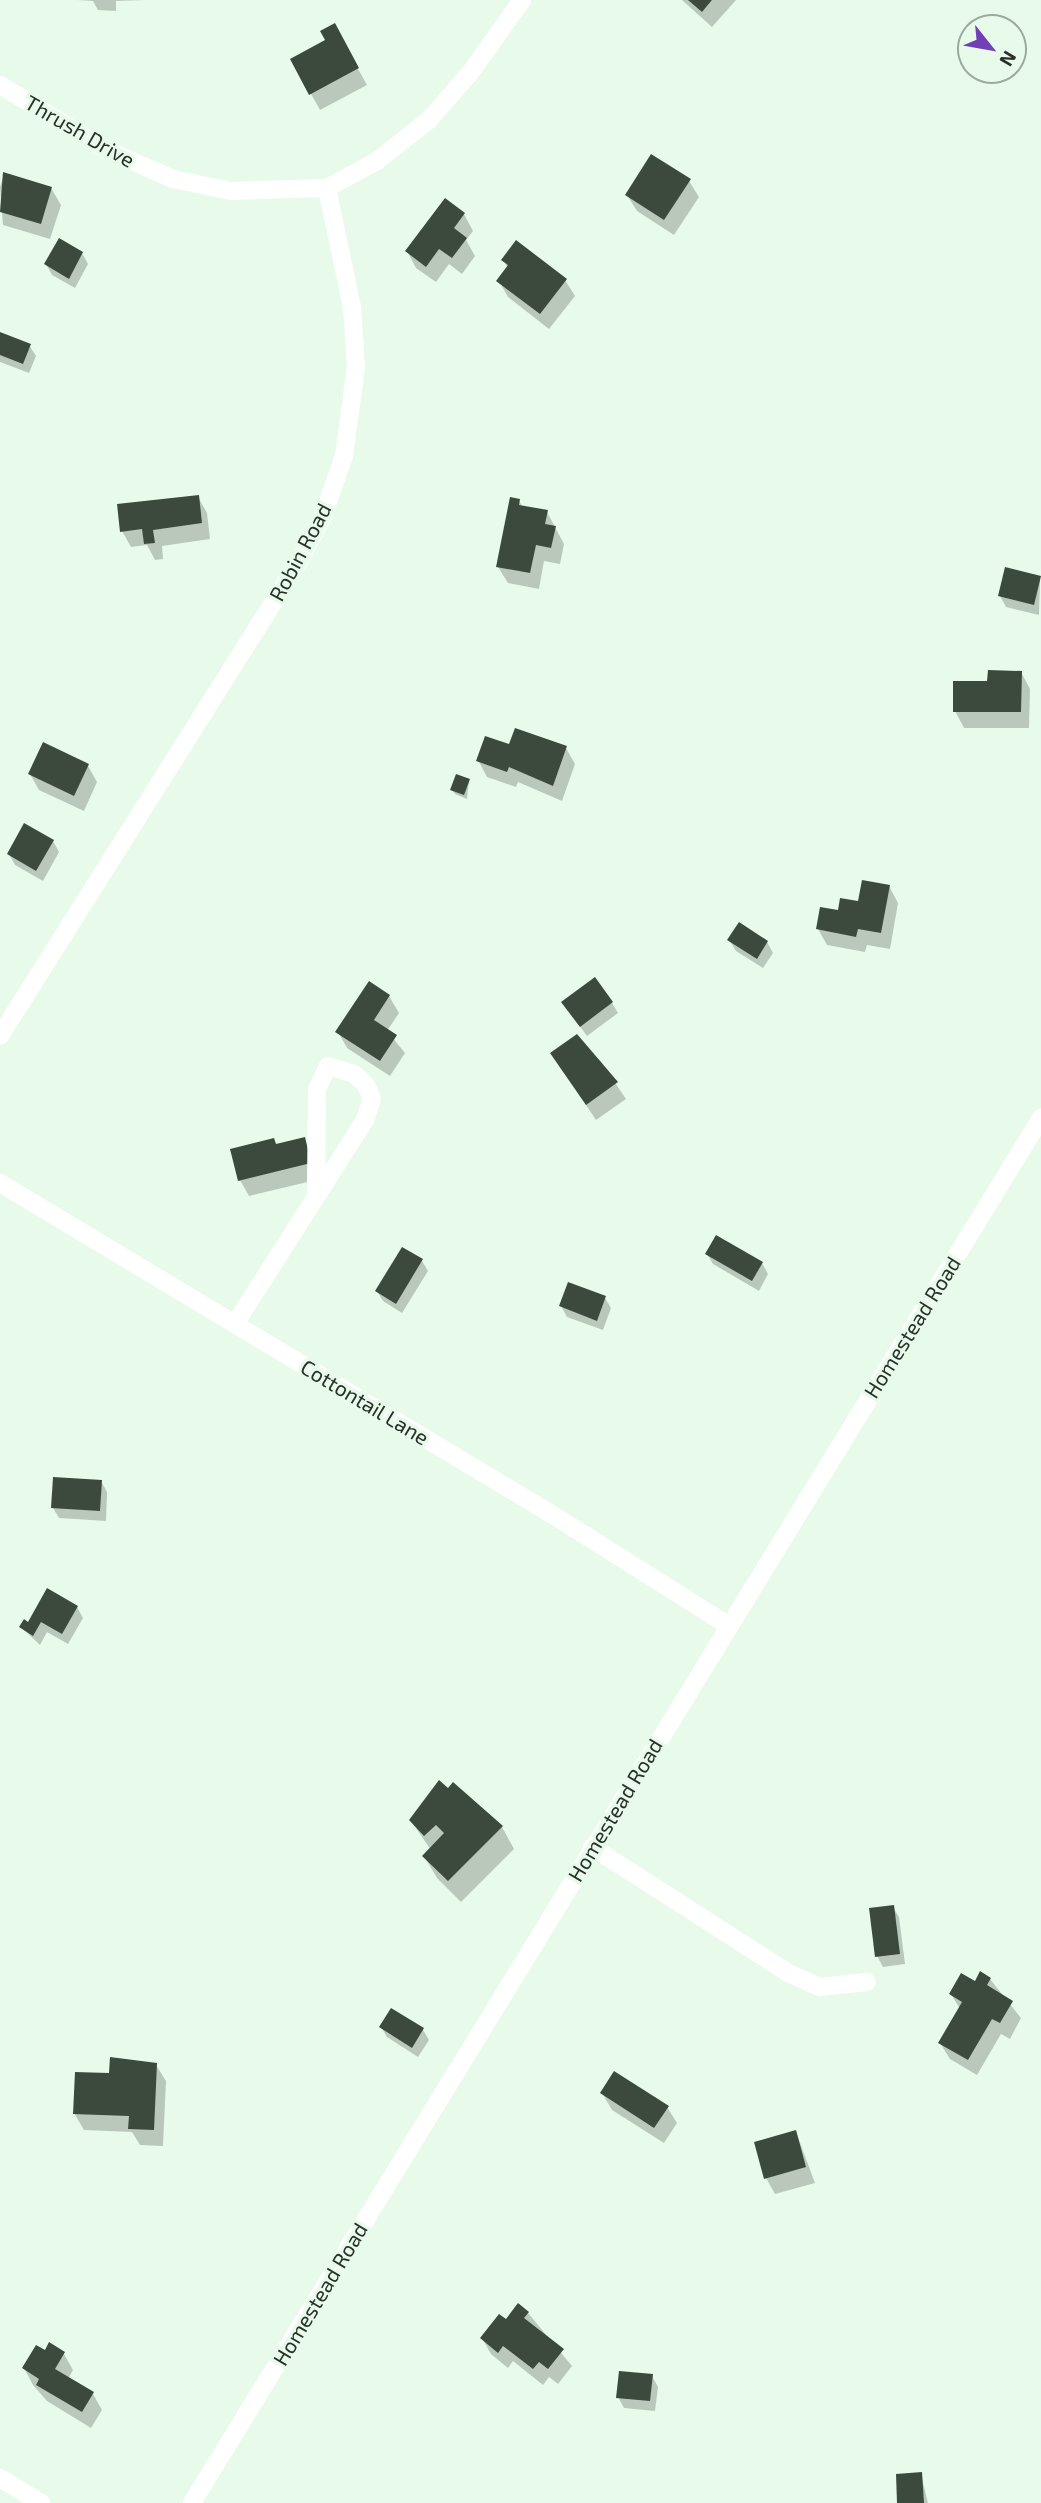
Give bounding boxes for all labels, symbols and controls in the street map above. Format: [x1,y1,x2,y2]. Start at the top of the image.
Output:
north arrow [957,14,1027,84]
text: N [995,47,1022,71]
street label: Thrush Drive [21,90,139,172]
street label: Robin Road [264,499,336,605]
street label: Homestead Road [858,1252,966,1402]
street label: Cottontail Lane [296,1354,434,1450]
street label: Homestead Road [562,1734,668,1886]
street label: Homestead Road [267,2218,373,2370]

